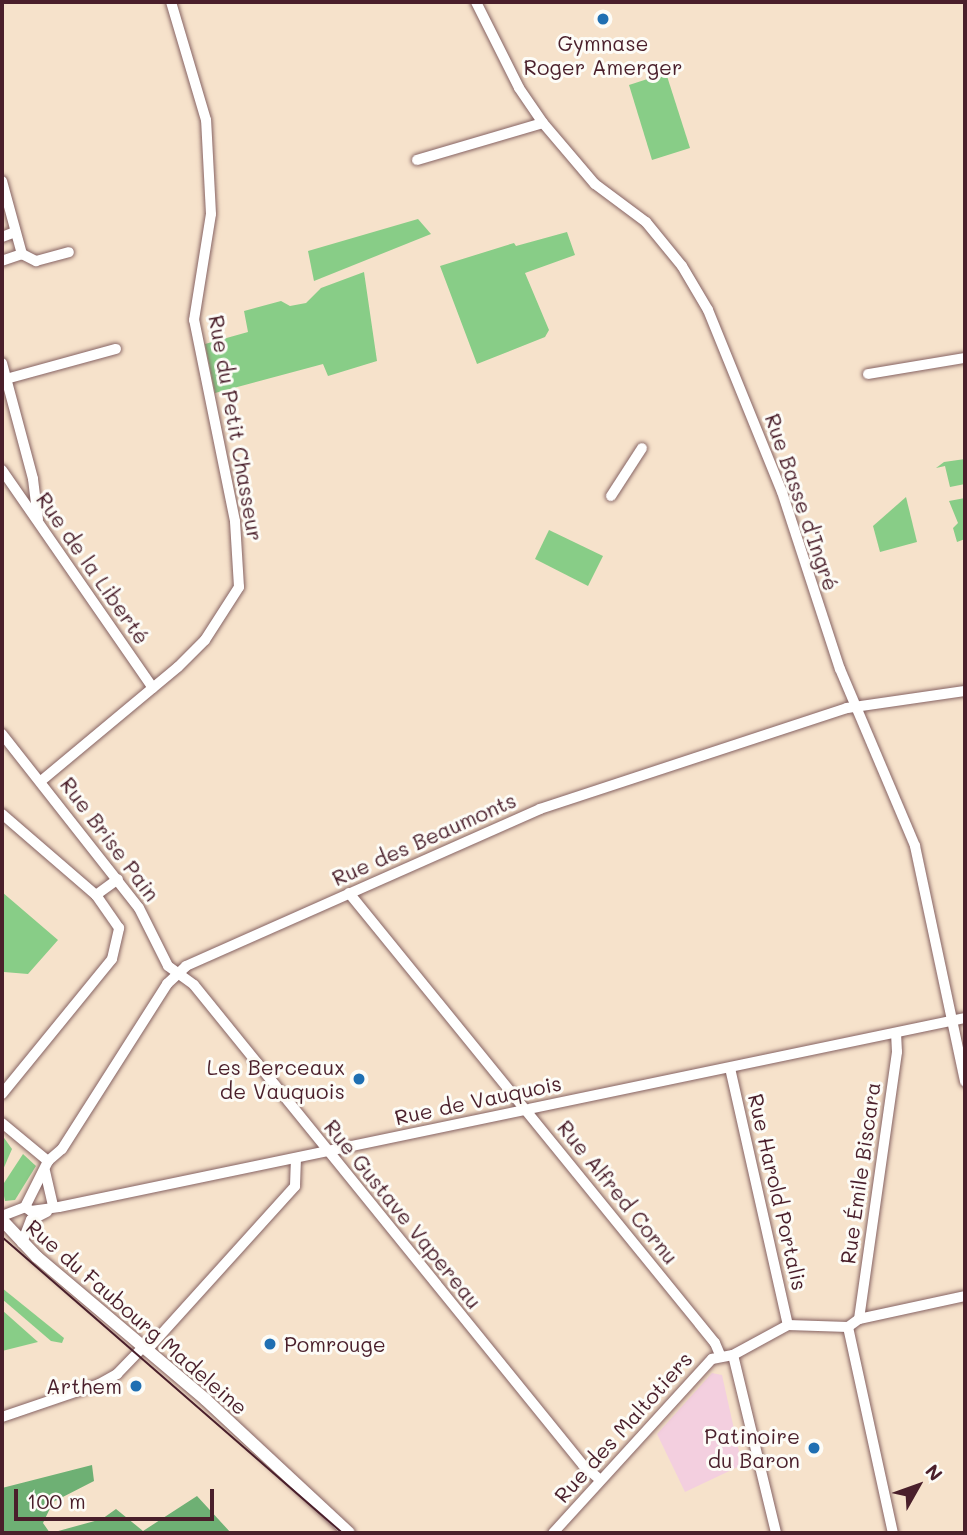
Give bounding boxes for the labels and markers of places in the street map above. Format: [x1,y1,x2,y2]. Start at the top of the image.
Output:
marker: Gymnase Roger Amerger [595,11,611,27]
place label: Gymnase Roger Amerger [524,30,682,80]
place label: Les Berceaux de Vauquois [207,1054,345,1104]
marker: Les Berceaux de Vauquois [351,1071,367,1087]
place label: Pomrouge [284,1331,386,1357]
marker: Pomrouge [262,1336,278,1352]
place label: Arthem [46,1373,122,1399]
marker: Arthem [128,1378,144,1394]
place label: Patinoire du Baron [704,1423,800,1473]
marker: Patinoire du Baron [806,1440,822,1456]

